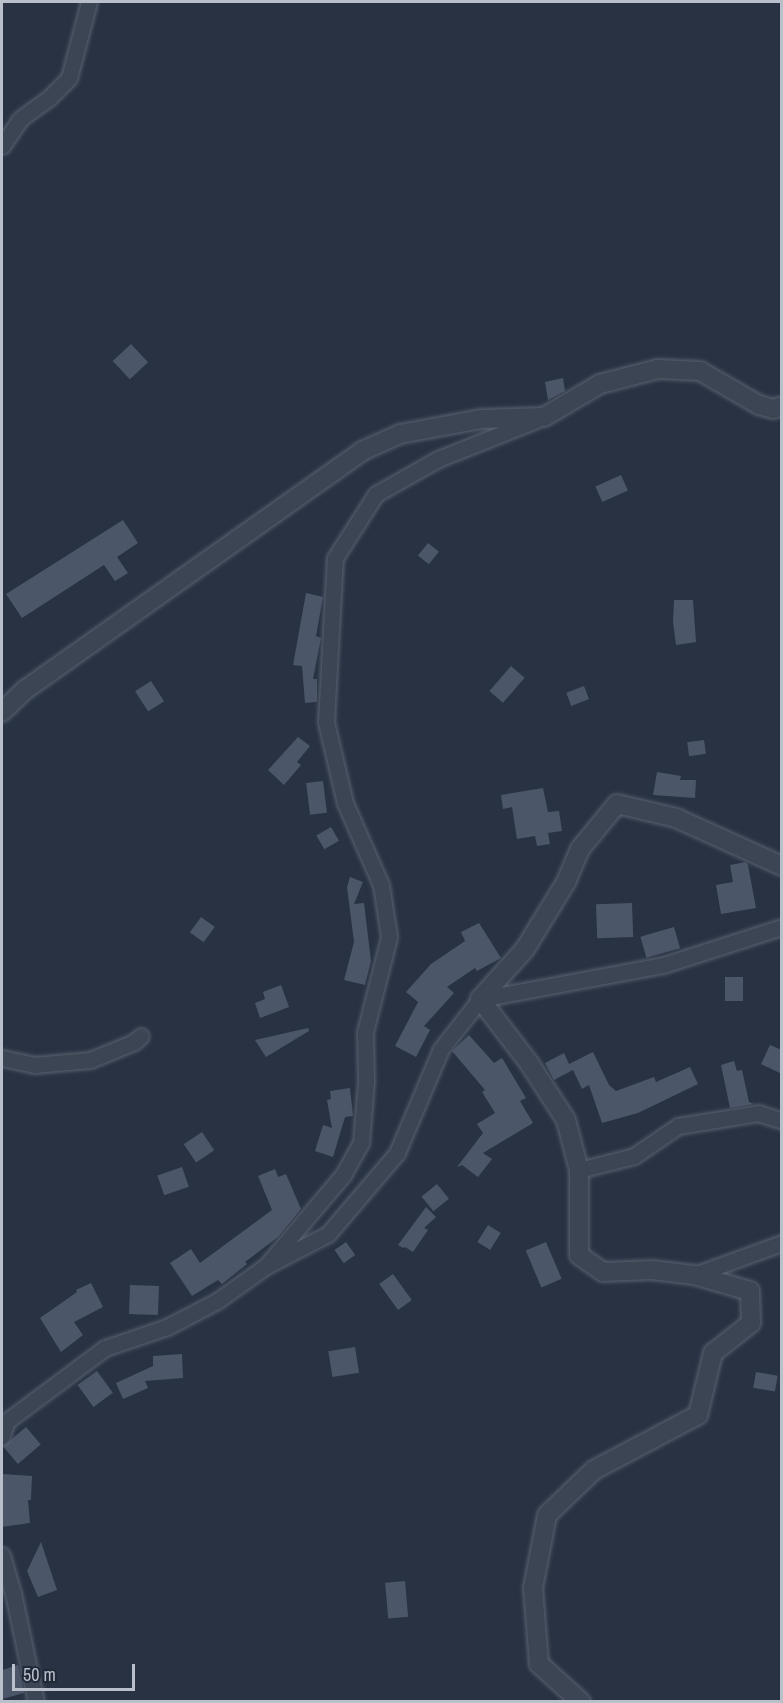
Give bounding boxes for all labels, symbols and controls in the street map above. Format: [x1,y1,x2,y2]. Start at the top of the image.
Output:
scale bar [15,1652,138,1690]
text: 50 m [23,1662,56,1687]

